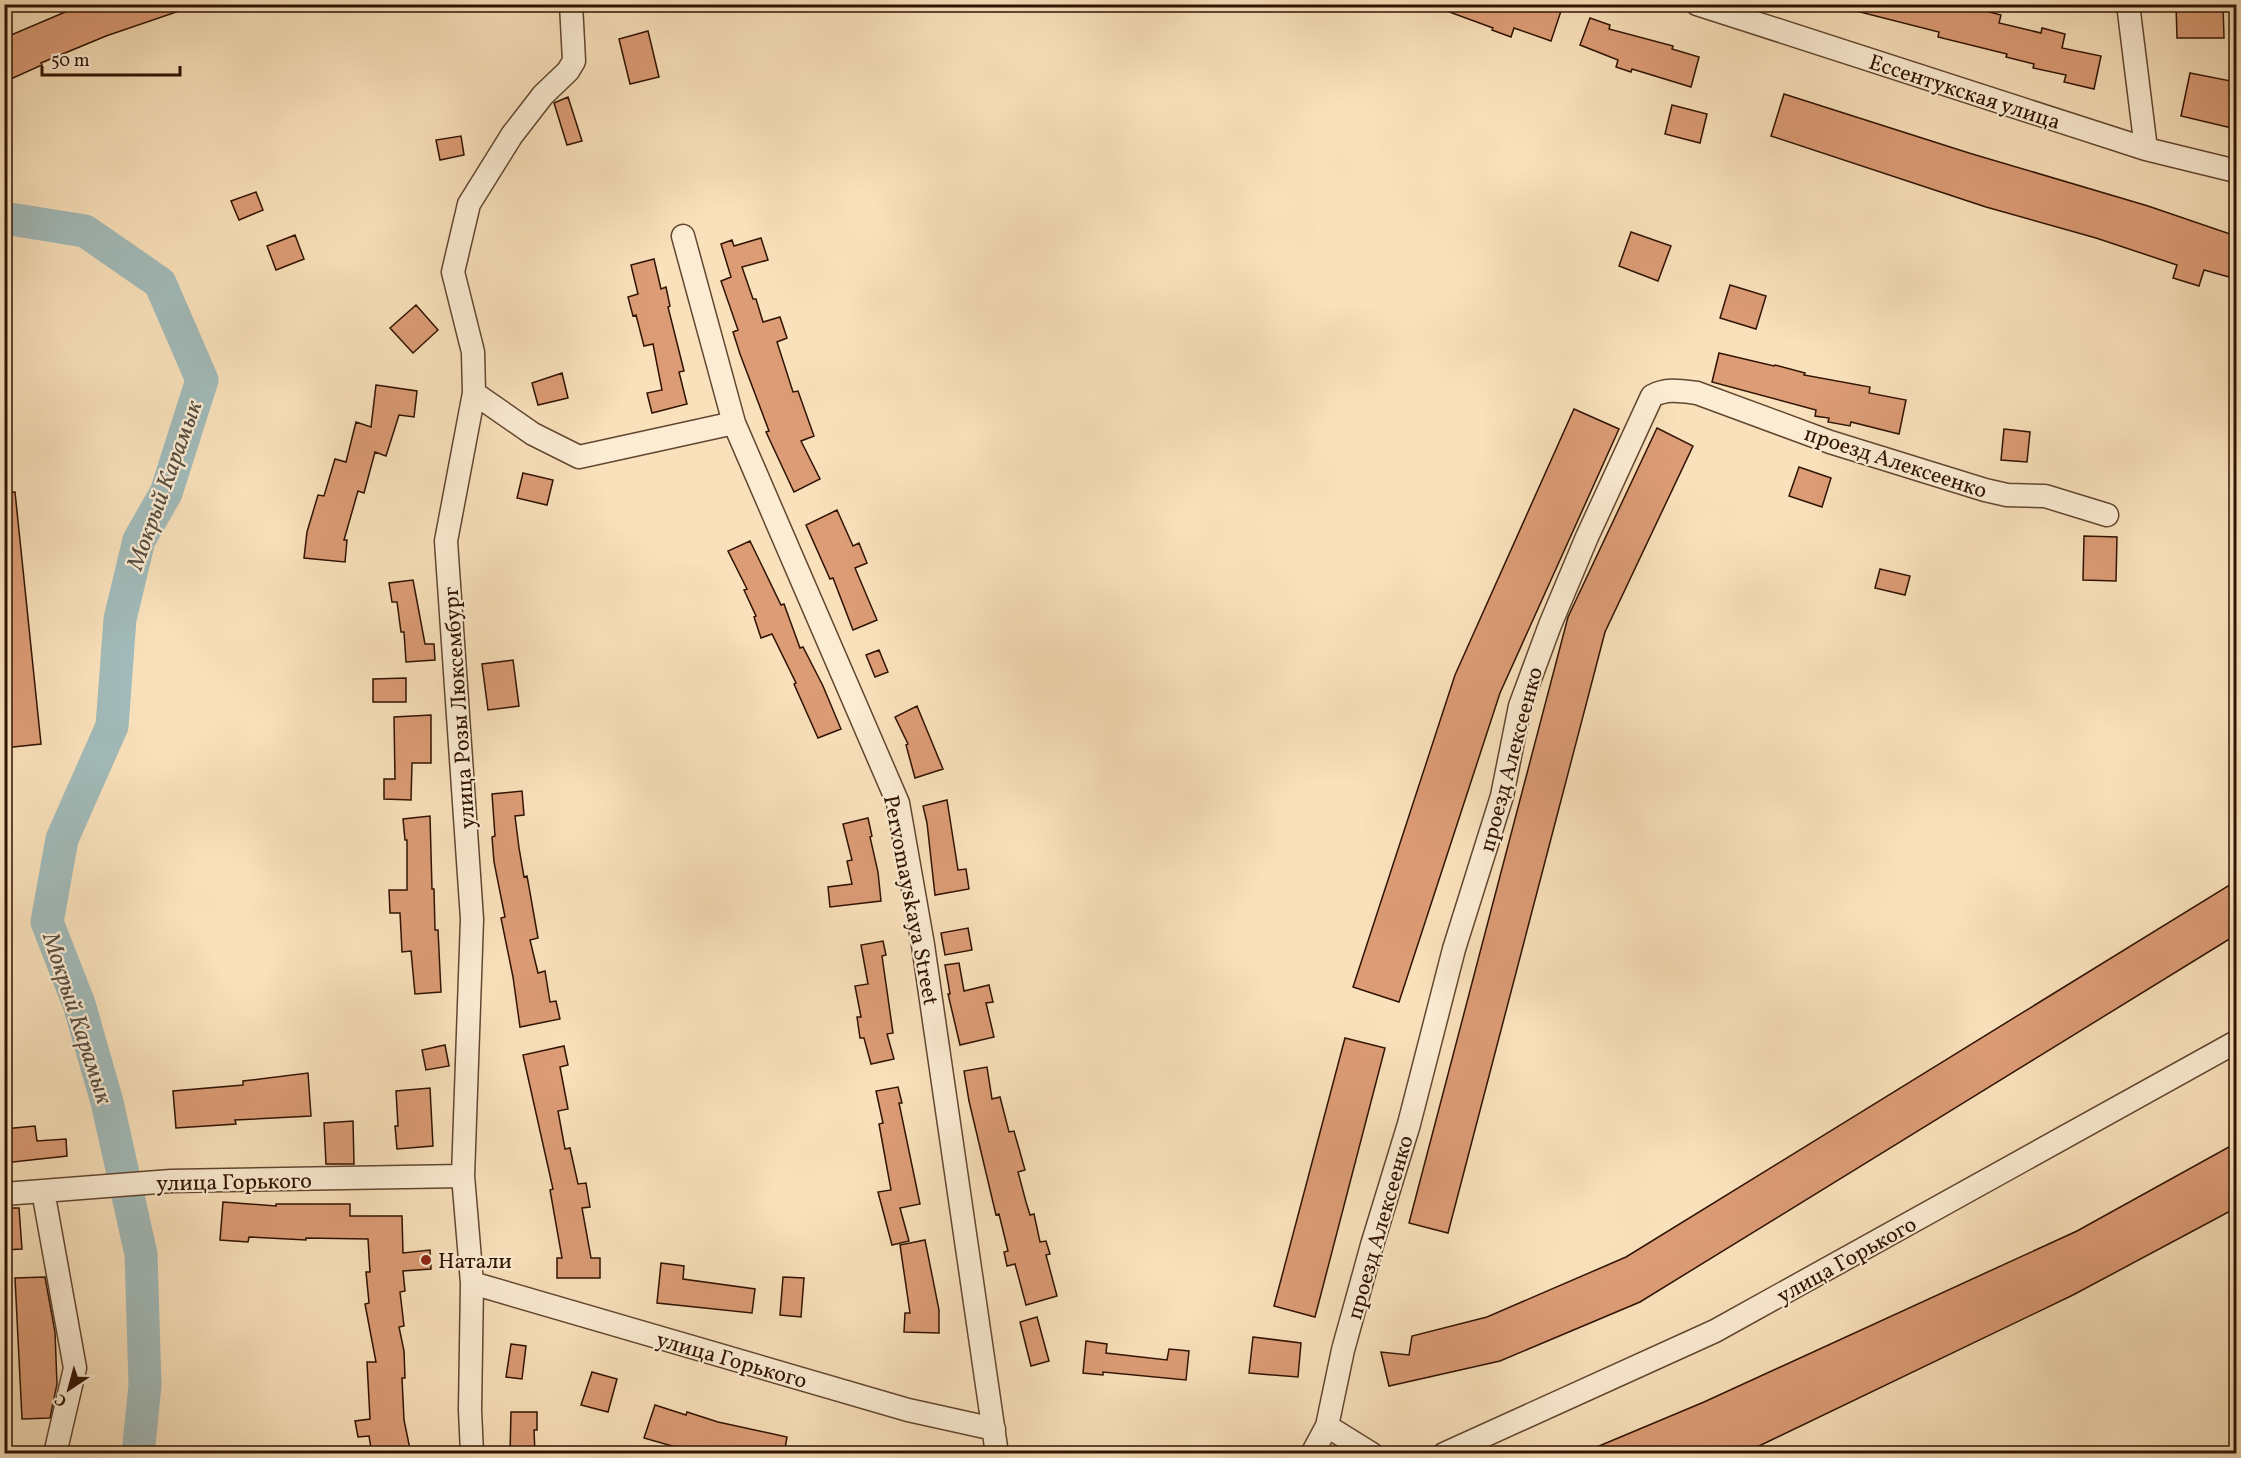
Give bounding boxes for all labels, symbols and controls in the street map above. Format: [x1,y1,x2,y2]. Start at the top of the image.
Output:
scale bar [42,39,180,77]
street label: Ессентукская улица [1864,48,2064,139]
text: 50 m [51,49,90,74]
water label: Мокрый Карамык [119,396,213,576]
street label: проезд Алексеенко [1800,419,1991,508]
street label: улица Розы Люксембург [437,585,484,830]
street label: проезд Алексеенко [1473,664,1552,856]
street label: Pervomayskaya Street [874,793,945,1008]
water label: Мокрый Карамык [32,928,120,1109]
street label: проезд Алексеенко [1340,1132,1423,1323]
street label: улица Горького [156,1167,312,1200]
street label: улица Горького [1772,1210,1923,1312]
place label: Натали [438,1247,512,1278]
marker: Натали [419,1253,433,1267]
street label: улица Горького [652,1325,810,1398]
north arrow [39,1359,99,1419]
text: С [51,1388,72,1411]

